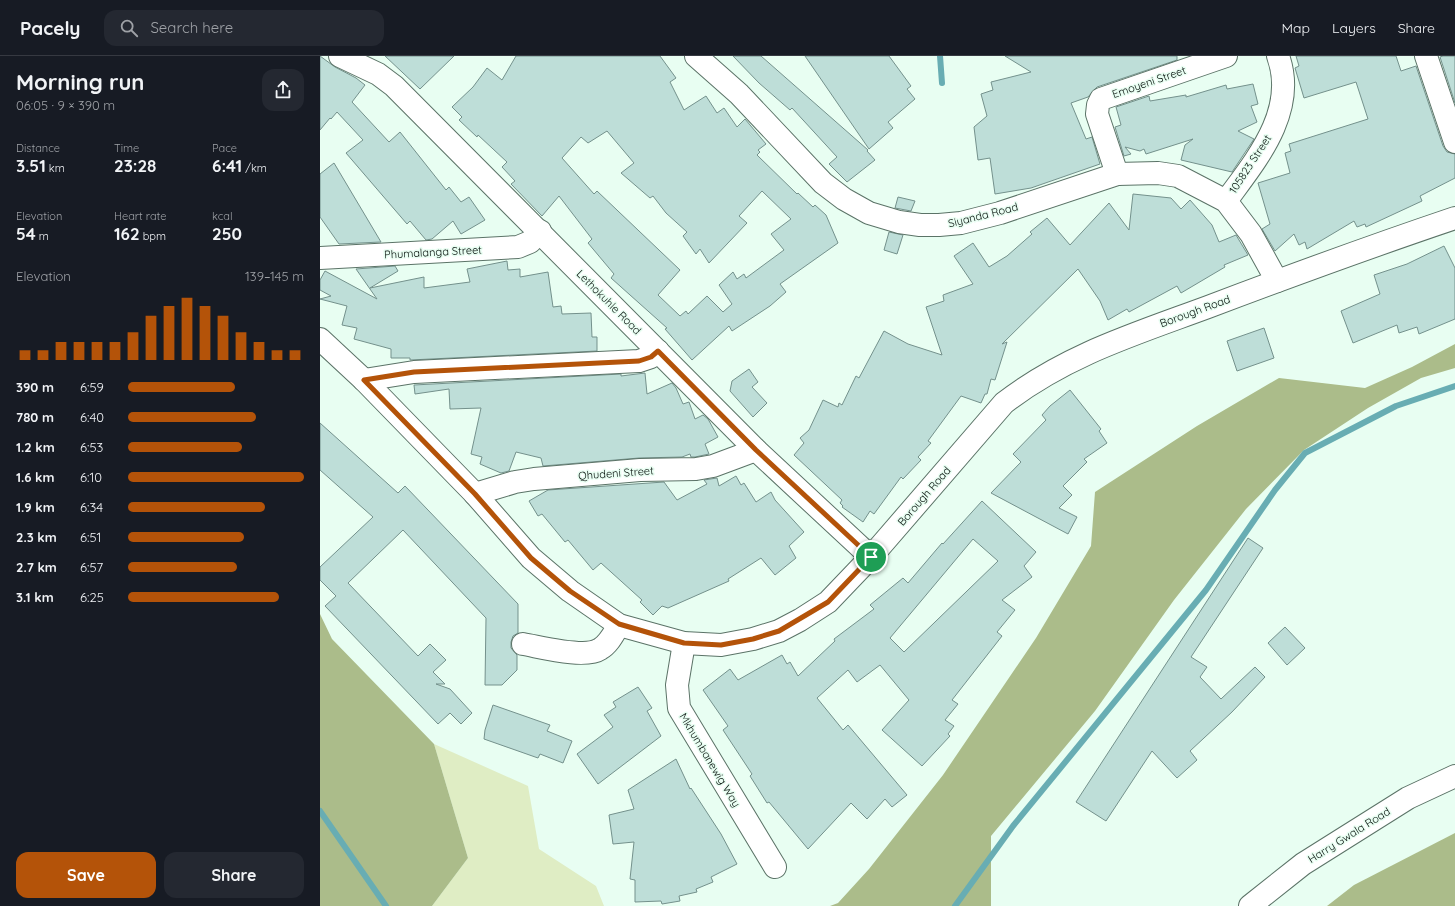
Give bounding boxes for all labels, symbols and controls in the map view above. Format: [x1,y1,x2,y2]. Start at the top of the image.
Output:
search box [104,10,384,46]
text: Pacely [20,16,80,40]
icon: search [118,17,140,39]
text: Search here [150,18,233,37]
text: Map [1281,19,1310,37]
text: Layers [1332,19,1376,37]
text: Share [1398,19,1435,37]
street label: Emoyeni Street [1110,63,1188,101]
text: Morning run [16,68,144,96]
button: share [262,69,304,111]
text: 06:05 · 9 × 390 m [16,97,115,113]
street label: 105823 Street [1226,132,1274,196]
text: Distance [16,141,60,155]
text: Time [114,141,139,155]
text: Pace [212,141,237,155]
text: 3.51 [16,155,46,176]
text: 23:28 [114,155,156,176]
text: 6:41 [212,155,242,176]
text: km [46,161,65,175]
text: /km [242,161,267,175]
street label: Siyanda Road [947,200,1019,230]
text: Elevation [16,209,62,223]
text: Heart rate [114,209,166,223]
text: kcal [212,209,233,223]
text: 54 [16,223,36,244]
text: 162 [114,223,140,244]
text: 250 [212,223,242,244]
text: m [36,229,49,243]
text: bpm [140,229,166,243]
street label: Phumalanga Street [384,242,482,262]
street label: Lethokuhle Road [574,267,644,337]
text: Elevation [16,268,71,284]
text: 139–145 m [245,268,304,284]
street label: Borough Road [1158,292,1232,330]
text: 390 m [16,379,54,395]
text: 6:59 [80,379,104,395]
text: 780 m [16,409,54,425]
text: 6:40 [80,409,104,425]
text: 1.2 km [16,439,55,455]
text: 6:53 [80,439,103,455]
street label: Qhudeni Street [578,463,655,483]
street label: Borough Road [894,463,954,529]
text: 1.6 km [16,469,55,485]
text: 6:10 [80,469,102,485]
text: 1.9 km [16,499,55,515]
text: 6:34 [80,499,103,515]
text: 2.3 km [16,529,57,545]
text: 6:51 [80,529,101,545]
pin [854,540,888,574]
icon: arrive [860,546,882,568]
text: 2.7 km [16,559,57,575]
text: 6:57 [80,559,103,575]
text: 3.1 km [16,589,54,605]
text: 6:25 [80,589,104,605]
street label: Mkhumbanewig Way [676,710,744,810]
street label: Harry Gwala Road [1305,804,1393,866]
button: Save [16,852,156,898]
button: Share [164,852,304,898]

